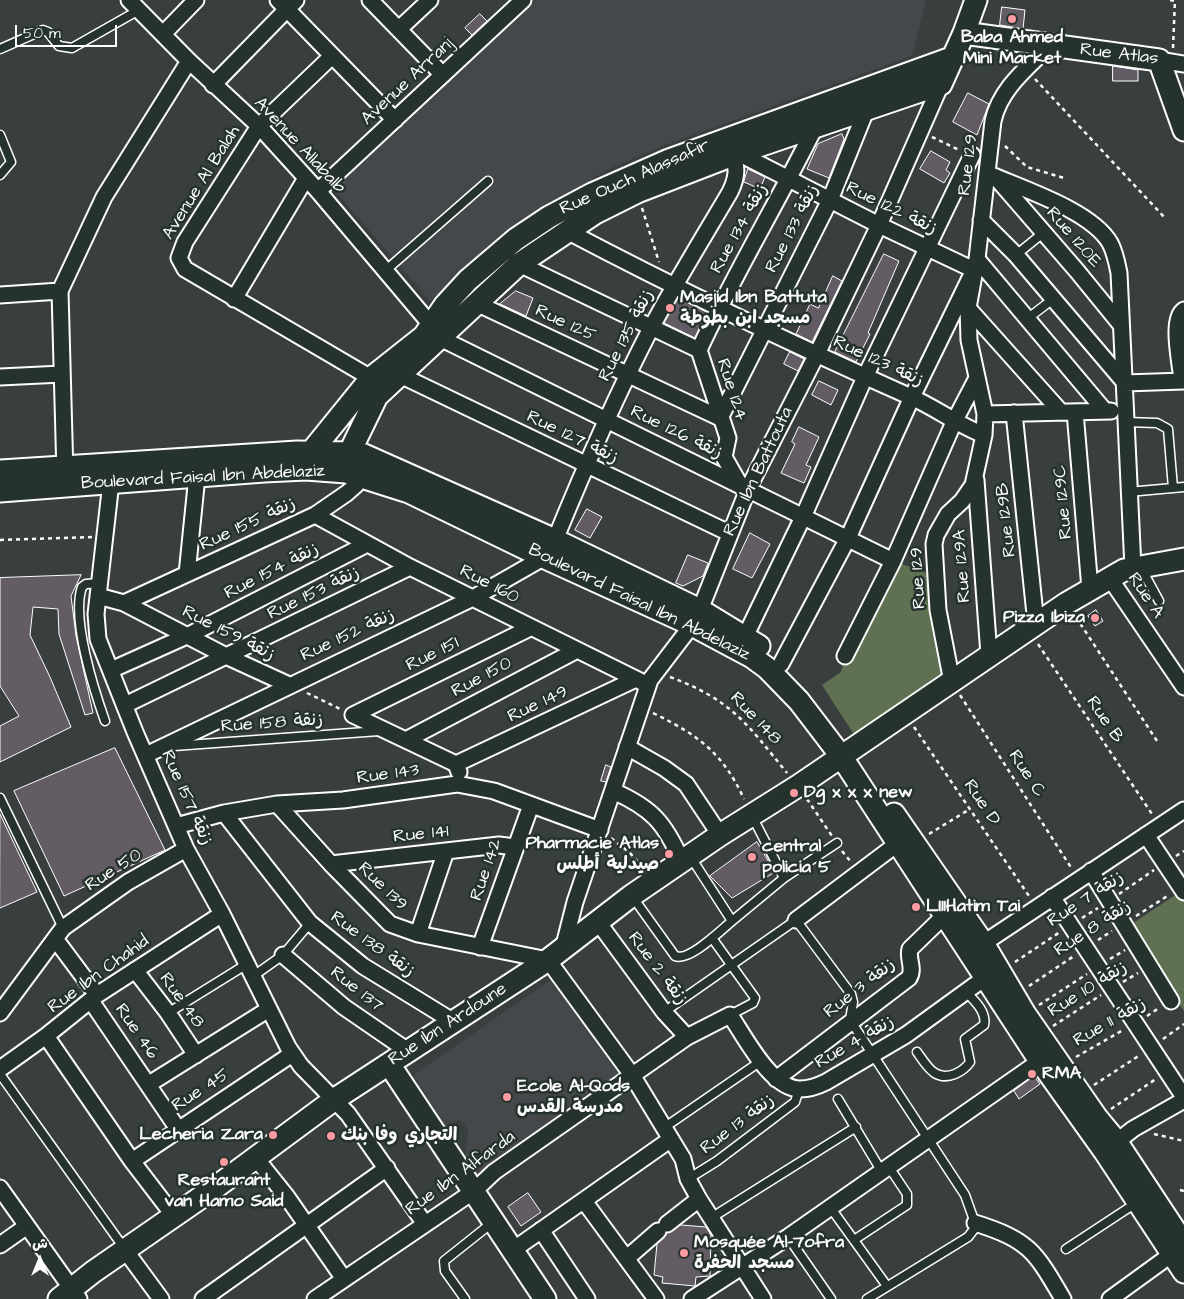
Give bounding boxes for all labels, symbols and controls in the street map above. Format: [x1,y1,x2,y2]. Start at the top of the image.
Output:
marker: Baba Ahmed Mini Market [1006,13,1018,25]
scale bar [18,15,120,47]
text: 50 m [23,23,61,44]
place label: Baba Ahmed Mini Market [961,27,1063,70]
street label: Avenue Arranj [357,34,459,130]
street label: Rue Atlas [1079,39,1159,71]
street label: Avenue Allabalb [249,93,349,199]
street label: Avenue Al Balah [158,122,246,244]
street label: Rue 129 [955,133,983,197]
street label: Rue Ouch Alassafir [557,135,713,221]
street label: Rue 122 زنقة [842,178,940,240]
street label: Rue 134 زنقة [706,180,774,278]
street label: Rue 133 زنقة [762,181,824,277]
street label: Rue 120E [1041,203,1105,273]
street label: Rue 135 زنقة [595,287,659,385]
place label: Masjid Ibn Battuta مسجد ابن بطوطة [680,287,827,330]
street label: Rue 125 [531,301,599,347]
marker: Masjid Ibn Battuta مسجد ابن بطوطة [664,302,676,314]
street label: Rue 123 زنقة [829,332,927,392]
street label: Rue 124 [711,356,751,424]
street label: Rue 126 زنقة [627,401,725,465]
street label: Rue Ibn Battouta [720,404,798,540]
street label: Rue 127 زنقة [523,407,621,469]
street label: Boulevard Faisal Ibn Abdelaziz [80,461,326,495]
street label: Rue 129C [1050,464,1078,540]
street label: Rue 129B [992,482,1022,558]
street label: Rue 155 زنقة [197,493,299,557]
street label: Rue 129A [950,529,976,603]
street label: Rue 154 زنقة [221,539,323,605]
street label: Boulevard Faisal Ibn Abdelaziz [525,540,753,666]
street label: Rue 129 [907,547,931,609]
street label: Rue 160 [456,561,522,609]
street label: Rue 153 زنقة [264,562,364,626]
street label: Rue A [1122,569,1168,623]
street label: Rue 159 زنقة [178,601,278,667]
street label: Rue 152 زنقة [298,605,398,667]
place label: Pizza Ibiza [1003,607,1085,629]
marker: Pizza Ibiza [1089,612,1101,624]
street label: Rue 151 [403,633,463,677]
street label: Rue 150 [448,653,516,703]
street label: Rue 149 [505,682,571,728]
street label: Rue 148 [725,688,785,750]
street label: Rue B [1081,693,1127,747]
street label: Rue 158 زنقة [220,710,324,738]
street label: Rue C [1003,746,1049,802]
street label: Rue 157 زنقة [155,747,217,849]
street label: Rue 143 [355,760,421,790]
street label: Rue D [958,776,1004,830]
place label: Dg x x x new [804,782,912,804]
marker: Dg x x x new [788,787,800,799]
street label: Rue 141 [392,821,450,849]
place label: Pharmacie Atlas صيدلية أطلس [525,833,659,876]
street label: Rue 142 [466,836,508,904]
place label: central policia 5 [762,836,831,879]
street label: Rue 50 [82,845,146,897]
marker: Pharmacie Atlas صيدلية أطلس [663,848,675,860]
marker: central policia 5 [746,851,758,863]
street label: Rue 139 [353,858,411,916]
street label: Rue 7 زنقة [1044,867,1128,933]
place label: LI11Hatim Tai [926,896,1020,918]
street label: Rue 8 زنقة [1051,896,1135,962]
marker: LI11Hatim Tai [910,901,922,913]
street label: Rue 138 زنقة [326,907,418,983]
street label: Rue 2 زنقة [623,928,691,1010]
street label: Rue Ibn Chahid [44,931,154,1019]
street label: Rue 3 زنقة [820,954,900,1024]
street label: Rue 10 زنقة [1044,957,1132,1023]
street label: Rue 137 [325,963,387,1017]
street label: Rue 48 [154,969,208,1033]
street label: Rue Ibn Ardoune [385,979,511,1071]
street label: Rue 11 زنقة [1070,994,1150,1052]
street label: Rue 46 [109,1000,163,1064]
street label: Rue 4 زنقة [812,1012,898,1074]
place label: RMA [1042,1063,1081,1085]
street label: Rue 45 [168,1065,234,1117]
marker: RMA [1026,1068,1038,1080]
place label: Ecole Al-Qods مدرسة القدس [517,1076,630,1118]
street label: Rue 13 زنقة [697,1090,779,1160]
marker: Ecole Al-Qods مدرسة القدس [501,1091,513,1103]
place label: Lecheria Zara [139,1124,263,1146]
place label: التجاري وفا بنك [341,1125,457,1147]
street label: Rue Ibn Alfarda [402,1127,520,1221]
marker: Lecheria Zara [267,1129,279,1141]
marker: التجاري وفا بنك [325,1130,337,1142]
marker: Restaurant van Hamo Said [218,1156,230,1168]
place label: Restaurant van Hamo Said [165,1170,283,1212]
place label: Mosquée Al-7ofra مسجد الحفرة [694,1232,844,1274]
north arrow [15,1234,65,1284]
text: ش [32,1234,48,1254]
marker: Mosquée Al-7ofra مسجد الحفرة [678,1247,690,1259]

